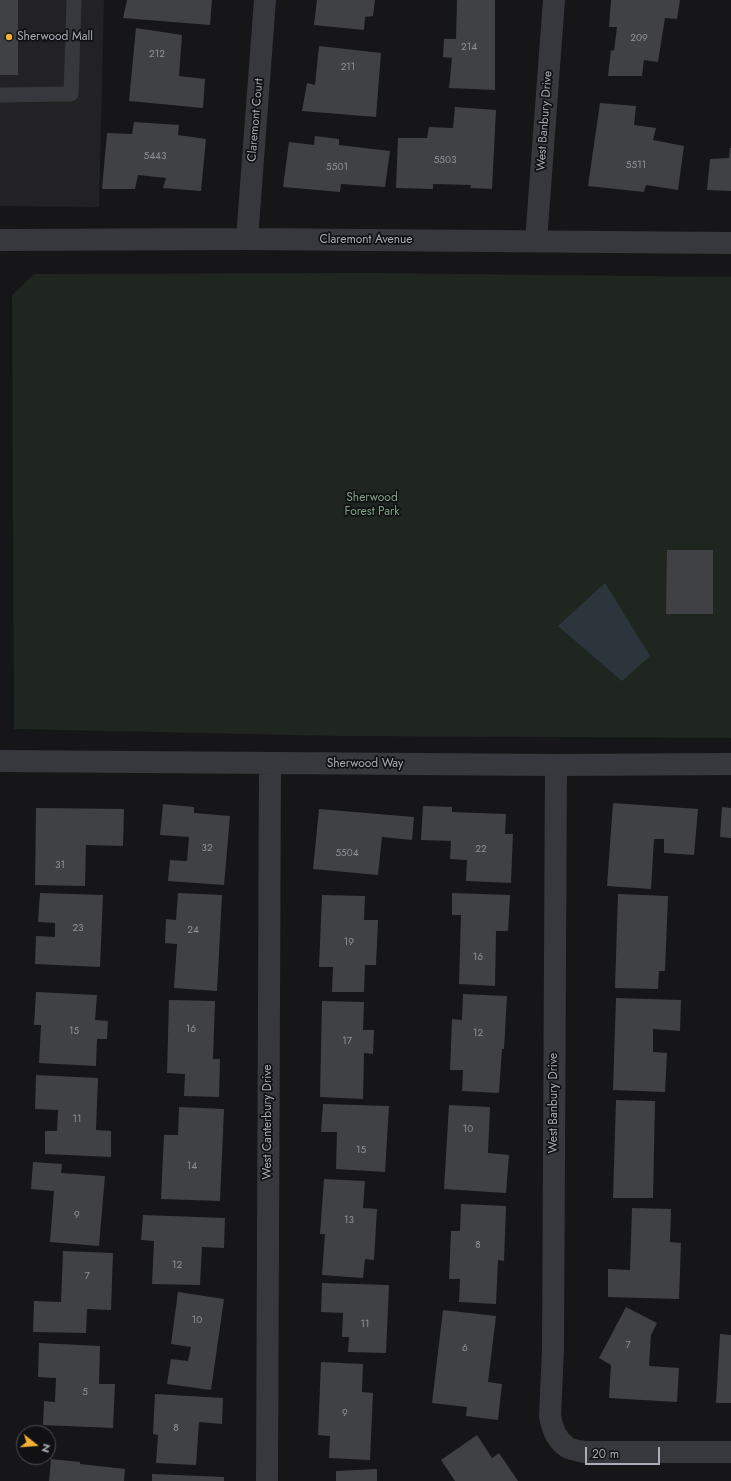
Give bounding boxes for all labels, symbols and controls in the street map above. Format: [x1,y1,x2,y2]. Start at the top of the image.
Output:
place label: Sherwood Mall [17,30,93,44]
marker: Sherwood Mall [4,32,14,42]
house number: 209 [630,33,648,45]
house number: 214 [461,42,477,54]
house number: 212 [149,49,165,61]
house number: 211 [341,62,355,74]
street label: West Banbury Drive [534,70,556,172]
street label: Claremont Court [245,78,267,162]
house number: 5443 [144,151,166,163]
house number: 5503 [434,155,456,167]
house number: 5511 [626,160,646,172]
house number: 5501 [326,162,348,174]
street label: Claremont Avenue [320,233,412,247]
park label: Sherwood Forest Park [344,491,400,519]
street label: Sherwood Way [327,757,403,771]
house number: 32 [201,843,213,855]
house number: 22 [475,844,487,856]
house number: 5504 [335,848,359,860]
house number: 31 [55,860,65,872]
house number: 23 [72,923,84,935]
house number: 24 [187,925,199,937]
house number: 19 [344,937,354,949]
house number: 16 [473,952,483,964]
house number: 16 [186,1024,196,1036]
house number: 15 [69,1026,79,1038]
house number: 12 [473,1028,483,1040]
house number: 17 [342,1036,352,1048]
street label: West Banbury Drive [547,1053,561,1153]
street label: West Canterbury Drive [261,1064,275,1180]
house number: 11 [73,1114,81,1126]
house number: 10 [463,1124,473,1136]
house number: 15 [356,1145,366,1157]
house number: 14 [187,1161,197,1173]
house number: 9 [74,1210,80,1222]
house number: 13 [344,1215,354,1227]
house number: 8 [475,1240,481,1252]
house number: 12 [172,1260,182,1272]
house number: 7 [84,1271,90,1283]
house number: 10 [192,1315,202,1327]
house number: 11 [361,1319,369,1331]
house number: 7 [625,1340,631,1352]
house number: 6 [462,1343,468,1355]
house number: 5 [82,1387,88,1399]
house number: 9 [342,1408,348,1420]
house number: 8 [173,1423,179,1435]
north arrow [16,1425,56,1465]
scale bar [587,1439,662,1465]
text: N [38,1442,55,1455]
text: 20 m [592,1445,619,1463]

